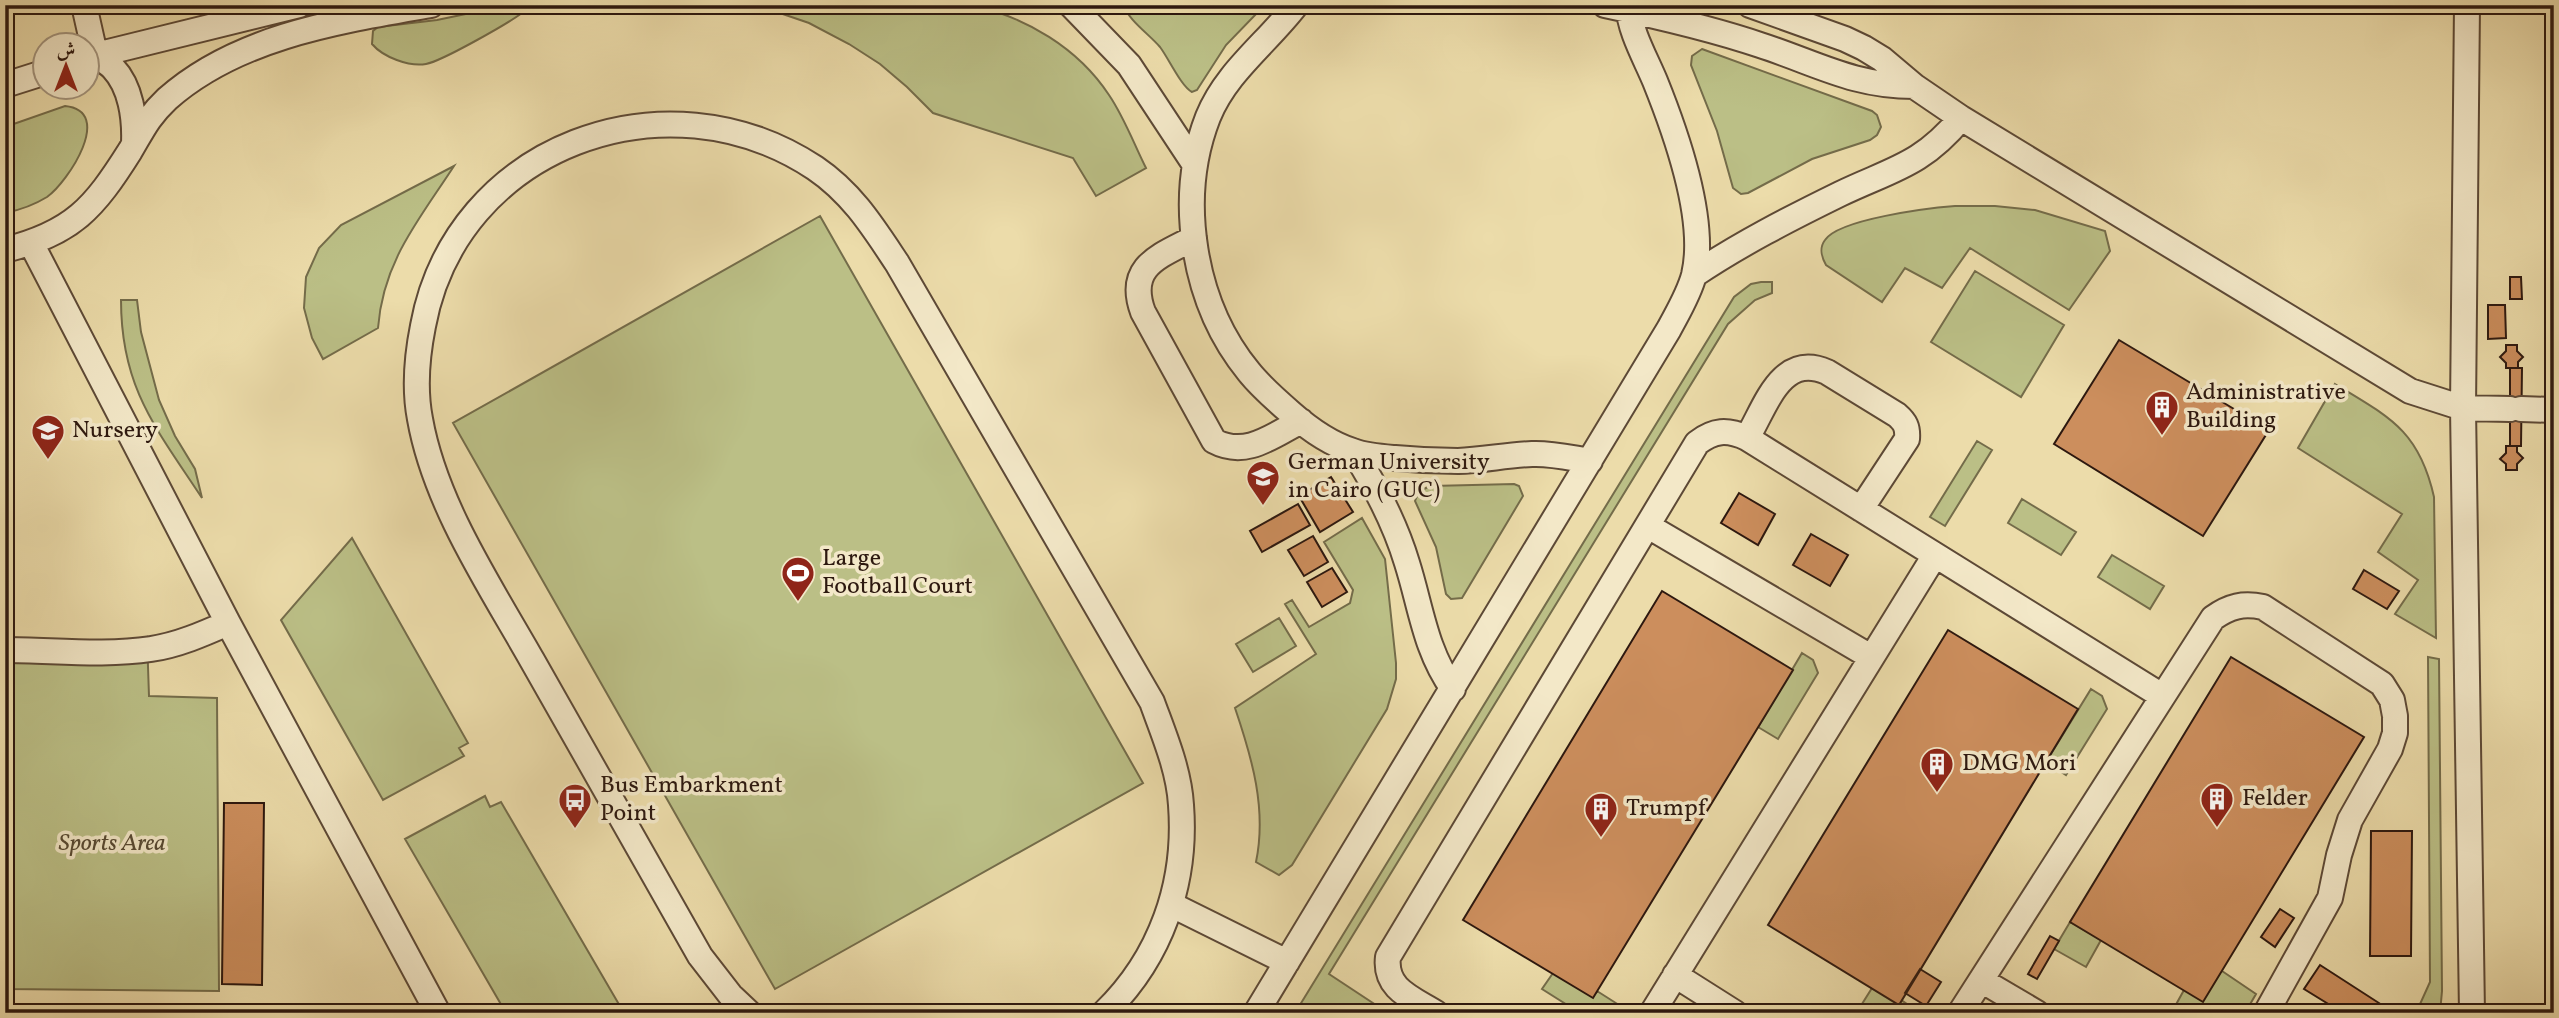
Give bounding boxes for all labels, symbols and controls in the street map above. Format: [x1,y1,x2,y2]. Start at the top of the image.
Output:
north arrow [32,32,102,102]
text: ش [57,38,75,64]
place label: Administrative Building [2186,376,2346,438]
building icon: Administrative Building [2143,388,2181,437]
school or university icon: Nursery [29,412,67,461]
place label: Nursery [72,414,158,448]
place label: German University in Cairo (GUC) [1288,446,1490,508]
school or university icon: German University in Cairo (GUC) [1244,458,1282,507]
place label: Large Football Court [822,542,973,604]
sports icon: Large Football Court [779,554,817,603]
building icon: DMG Mori [1918,745,1956,794]
place label: DMG Mori [1962,747,2076,781]
place label: Bus Embarkment Point [600,769,783,831]
building icon: Felder [2198,780,2236,829]
bus stop icon: Bus Embarkment Point [556,781,594,830]
place label: Felder [2242,782,2308,816]
building icon: Trumpf [1582,790,1620,839]
place label: Trumpf [1626,792,1709,826]
park label: Sports Area [58,827,166,861]

